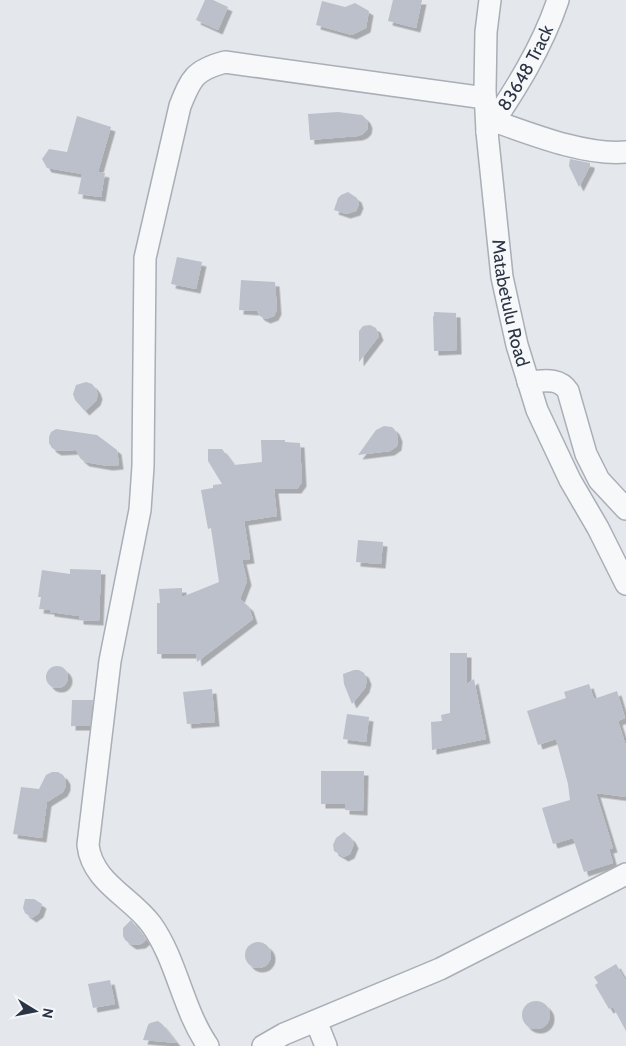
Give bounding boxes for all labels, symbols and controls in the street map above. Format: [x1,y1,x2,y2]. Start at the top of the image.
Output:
street label: 83648 Track [493,21,558,115]
street label: Matabetulu Road [487,238,534,369]
north arrow [10,986,60,1036]
text: N [38,1007,58,1020]

